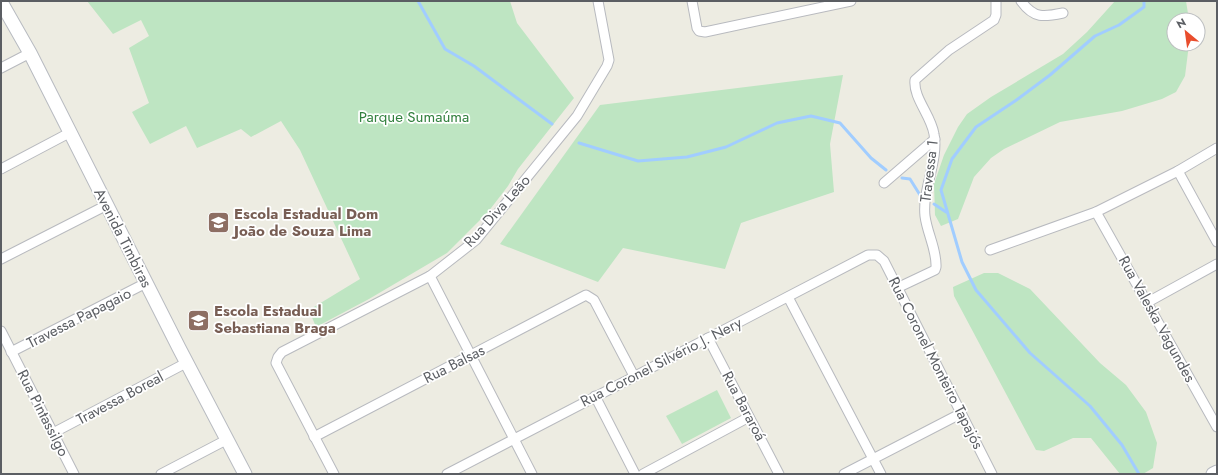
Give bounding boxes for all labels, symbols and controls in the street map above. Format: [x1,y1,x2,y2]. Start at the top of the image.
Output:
north arrow [1166,12,1206,52]
text: N [1173,14,1189,32]
park label: Parque Sumaúma [359,106,469,128]
street label: Travessa 1 [914,139,944,203]
street label: Rua Diva Leão [459,170,535,252]
street label: Avenida Timbiras [89,185,157,291]
place label: Escola Estadual Dom João de Souza Lima [231,203,378,242]
school or university icon: Escola Estadual Dom João de Souza Lima [206,210,232,236]
street label: Rua Valeska Vagundes [1113,252,1201,386]
street label: Rua Coronel Monteiro Tapajós [883,273,989,453]
street label: Travessa Papagaio [23,282,135,354]
place label: Escola Estadual Sebastiana Braga [214,300,336,339]
school or university icon: Escola Estadual Sebastiana Braga [186,307,212,333]
street label: Rua Coronel Silvério J. Nery [576,311,746,412]
street label: Rua Balsas [419,339,489,389]
street label: Rua Pintassilgo [12,366,74,460]
street label: Travessa Boreal [73,366,167,430]
street label: Rua Bararoá [716,367,772,445]

